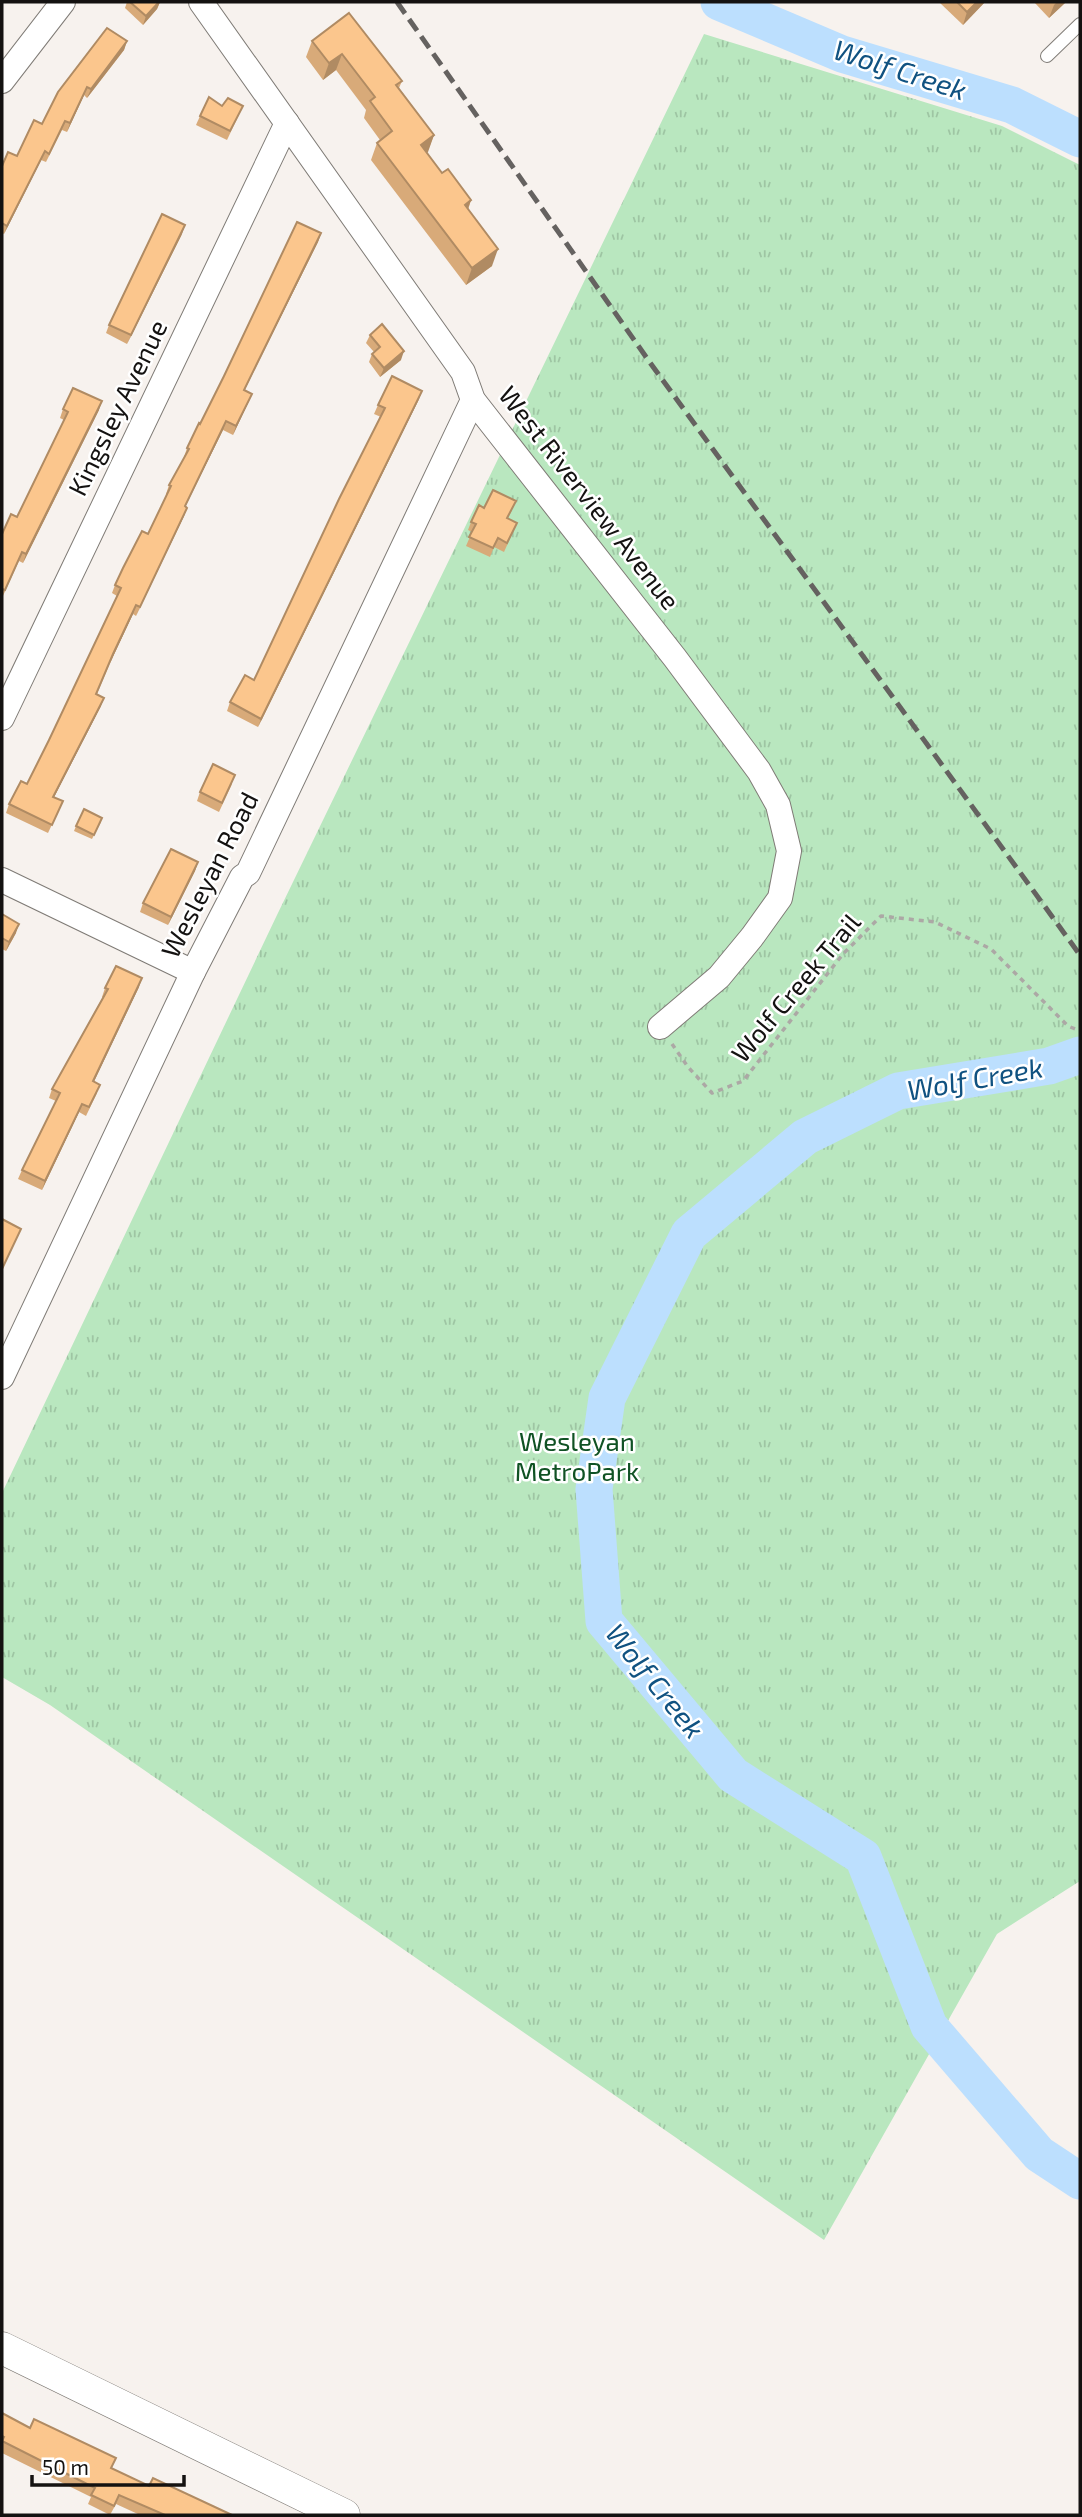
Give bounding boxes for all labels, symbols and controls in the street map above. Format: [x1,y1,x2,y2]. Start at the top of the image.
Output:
water label: Wolf Creek [830,32,971,106]
street label: Kingsley Avenue [61,314,173,500]
street label: West Riverview Avenue [493,379,687,615]
street label: Wesleyan Road [154,786,264,962]
street label: Wolf Creek Trail [724,906,866,1068]
water label: Wolf Creek [904,1049,1045,1107]
park label: Wesleyan MetroPark [515,1425,639,1486]
water label: Wolf Creek [599,1616,712,1745]
scale bar [32,2444,184,2488]
text: 50 m [42,2454,89,2479]

